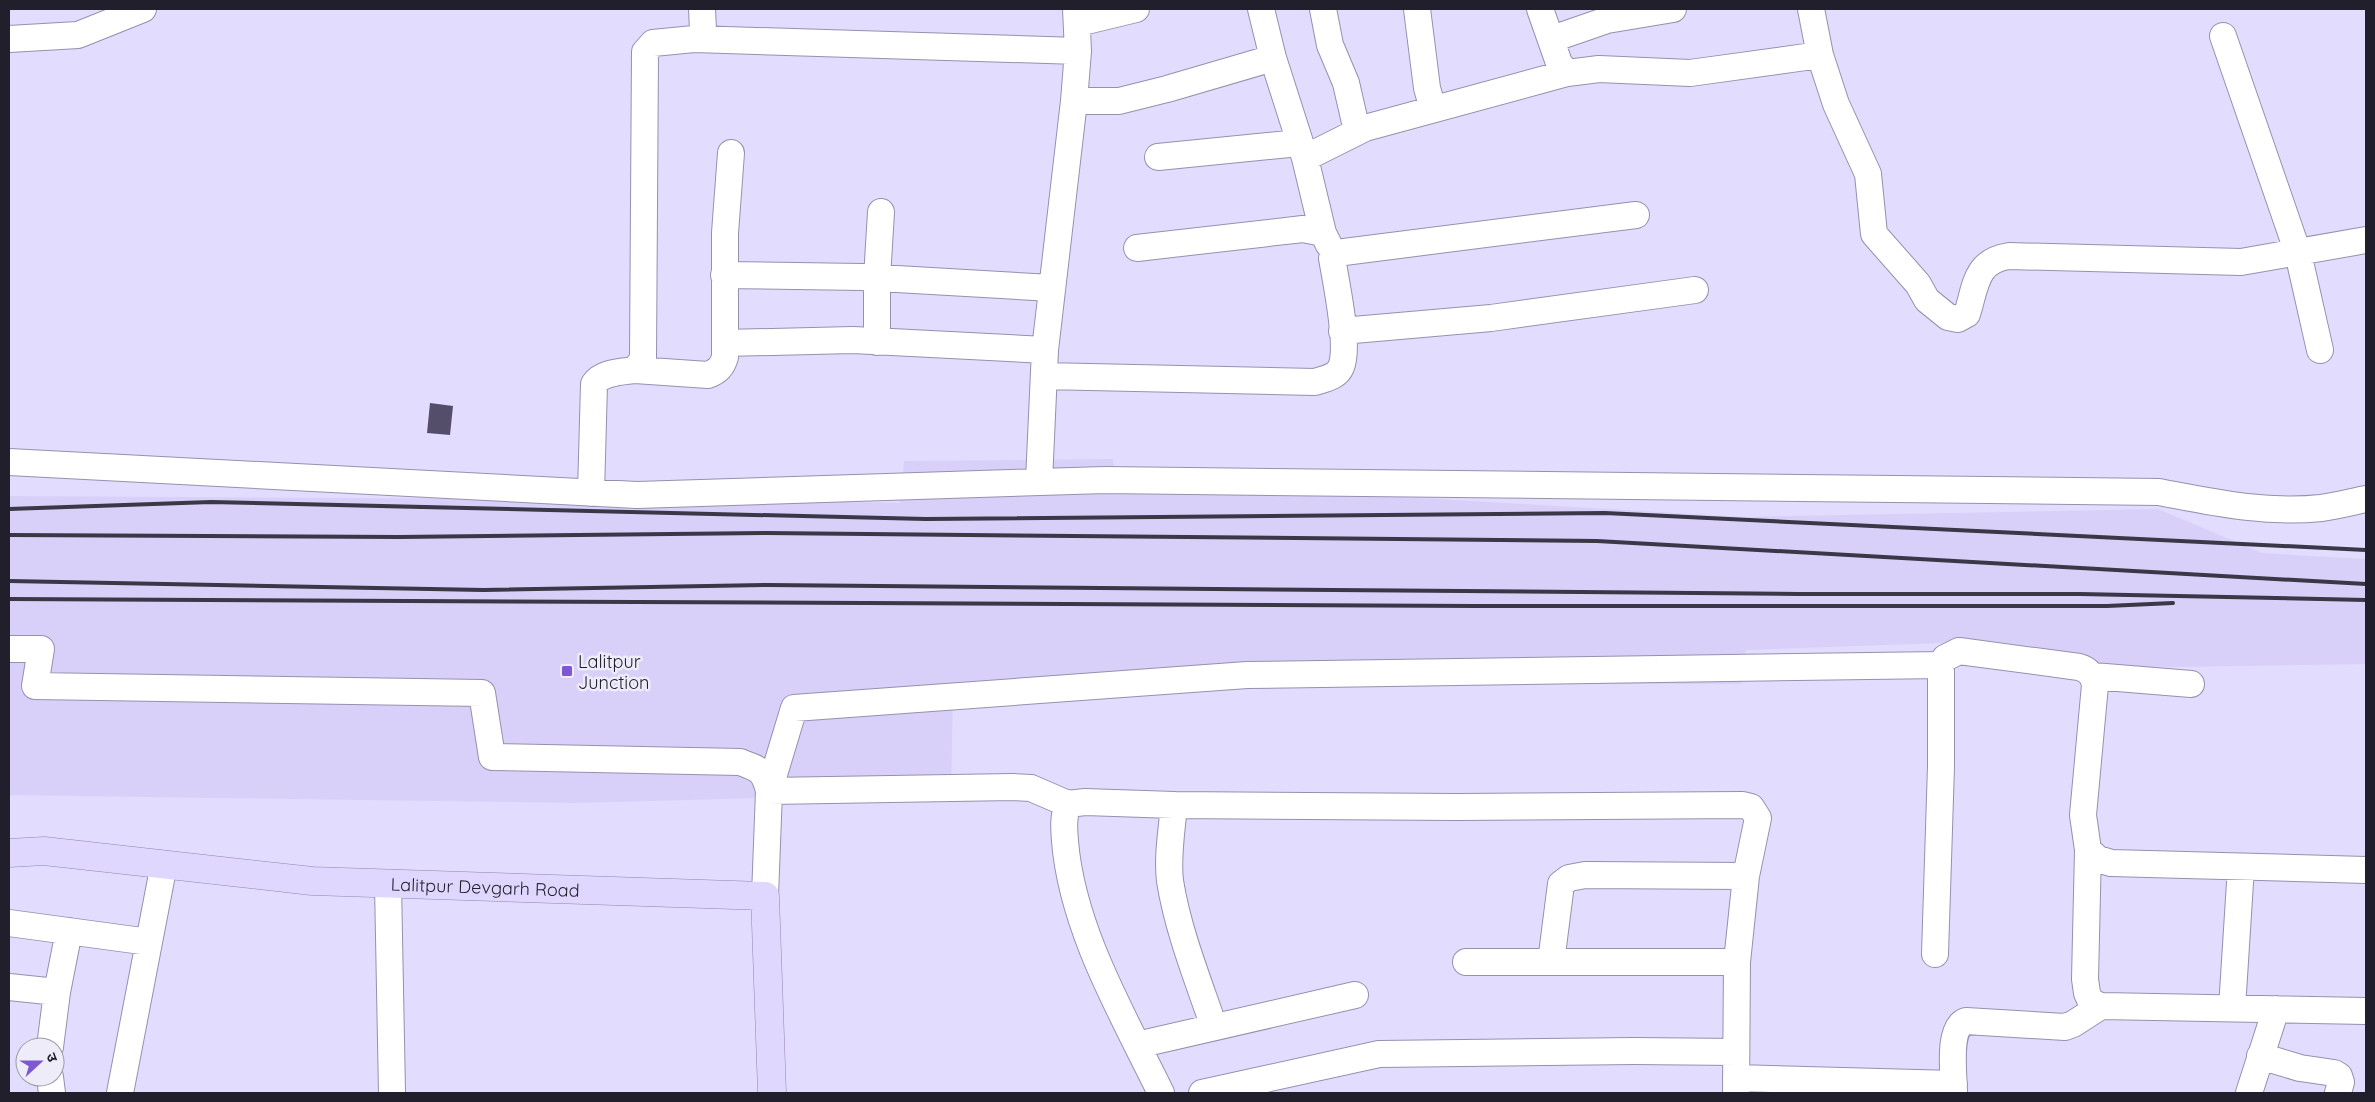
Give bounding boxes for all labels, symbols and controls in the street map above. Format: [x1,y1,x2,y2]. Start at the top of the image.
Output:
place label: Lalitpur Junction [578,650,650,694]
marker: Lalitpur Junction [560,664,574,678]
street label: Lalitpur Devgarh Road [390,872,580,901]
north arrow [15,1037,65,1087]
text: उ [42,1050,62,1065]

